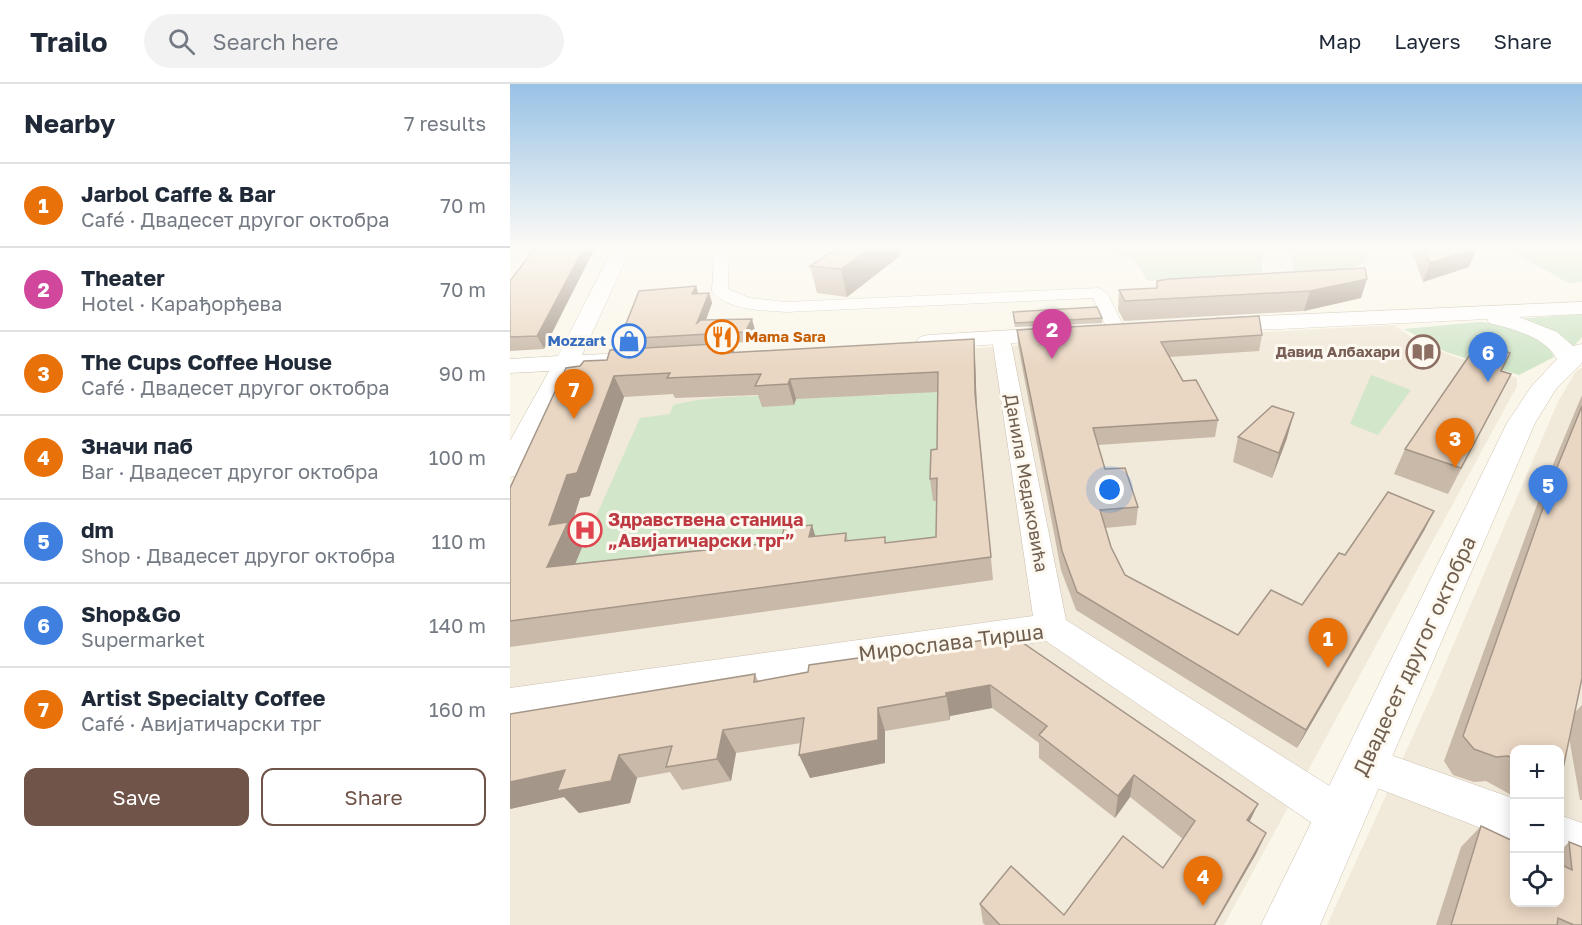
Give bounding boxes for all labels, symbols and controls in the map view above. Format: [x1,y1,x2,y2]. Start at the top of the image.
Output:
search box [144,14,564,68]
text: Trailo [30,25,108,58]
icon: search [165,25,198,58]
text: Search here [213,28,339,55]
text: Map [1318,28,1361,54]
text: Layers [1394,28,1461,54]
text: Share [1494,28,1552,54]
text: Nearby [24,108,115,139]
text: 7 results [404,111,486,135]
text: Jarbol Caffe & Bar [81,180,276,207]
text: 1 [38,193,49,217]
text: 70 m [440,193,486,217]
text: Café · Двадесет другог октобра [81,207,390,231]
text: Theater [81,264,165,291]
text: 2 [37,277,50,301]
text: 70 m [440,277,486,301]
text: Hotel · Карађорђева [81,291,282,315]
pin: 2 [1032,310,1072,359]
restaurant icon: Mama Sara [704,319,740,355]
shop icon: Mozzart [611,323,647,359]
place label: Mama Sara [745,327,826,345]
place label: Mozzart [547,331,606,349]
pin: 6 [1468,332,1508,382]
library icon: Давид Албахари [1405,334,1441,370]
place label: Давид Албахари [1276,342,1400,360]
text: The Cups Coffee House [81,348,332,375]
text: 3 [37,361,50,385]
text: 90 m [439,361,486,385]
pin: 7 [554,370,594,419]
text: Café · Двадесет другог октобра [81,375,390,399]
street label: Данила Медаковића [1000,392,1054,574]
pin: 3 [1436,418,1474,468]
text: Значи паб [81,432,193,459]
text: 4 [37,445,50,469]
text: 100 m [429,445,486,469]
text: Bar · Двадесет другог октобра [81,459,379,483]
pin: 5 [1528,466,1568,515]
your location [1095,475,1124,504]
place label: Здравствена станица „Авијатичарски трг” [608,508,803,551]
hospital icon: Здравствена станица „Авијатичарски трг” [567,512,603,548]
text: dm [81,516,114,543]
text: 5 [37,529,50,553]
text: 110 m [432,529,486,553]
street label: Двадесет другог октобра [1347,532,1481,780]
text: Shop · Двадесет другог октобра [81,543,395,567]
text: Shop&Go [81,600,181,627]
text: 6 [37,613,50,637]
text: 140 m [429,613,486,637]
street label: Мирослава Тирша [857,618,1045,666]
pin: 1 [1308,618,1348,668]
text: Supermarket [81,627,205,651]
text: Artist Specialty Coffee [81,684,325,711]
text: 7 [38,697,49,721]
text: 160 m [429,697,486,721]
text: Café · Авијатичарски трг [81,711,322,735]
map controls [1510,745,1564,907]
button: + [1510,745,1564,799]
button: Save [24,768,249,826]
button: Share [261,768,486,826]
button: − [1510,799,1564,853]
button: locate [1510,853,1564,907]
pin: 4 [1184,856,1222,906]

